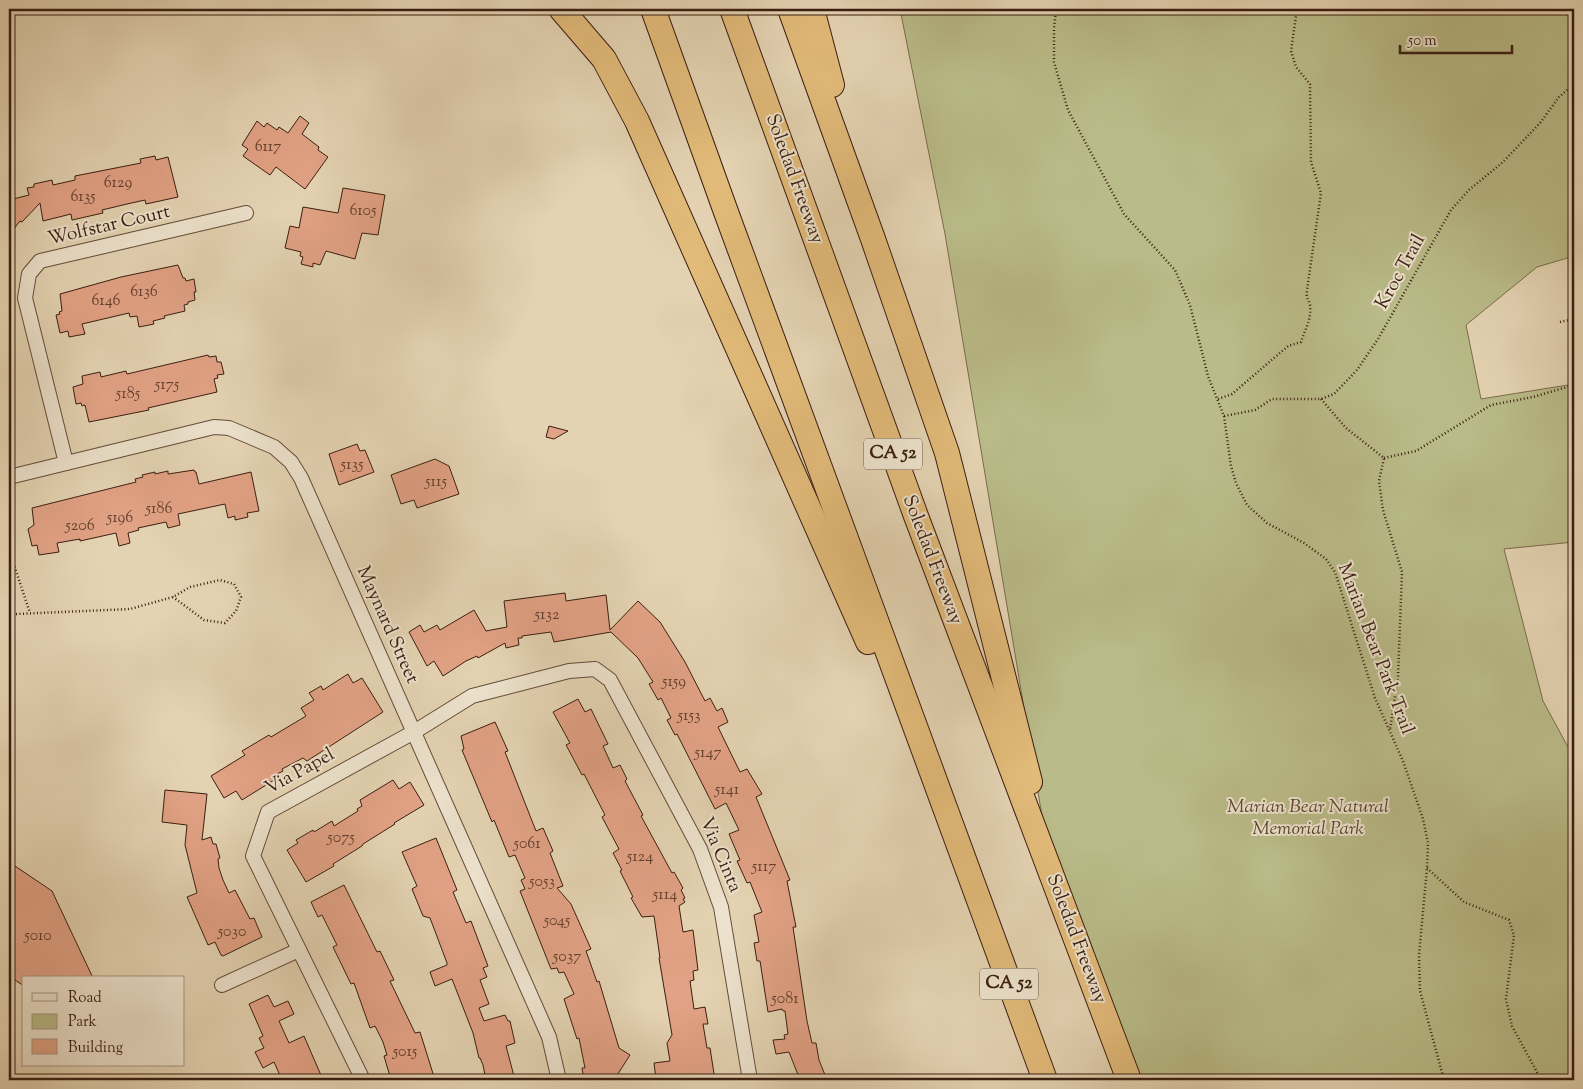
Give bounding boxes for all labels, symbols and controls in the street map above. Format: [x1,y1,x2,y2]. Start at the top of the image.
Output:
scale bar [1400,22,1513,54]
text: 50 m [1407,31,1437,52]
street label: Soledad Freeway [758,110,830,248]
house number: 6117 [255,136,281,159]
house number: 6129 [104,172,132,195]
house number: 6135 [70,186,96,209]
street label: Wolfstar Court [45,199,173,253]
house number: 6105 [349,200,377,223]
street label: Kroc Trail [1369,230,1433,314]
house number: 6136 [130,281,158,304]
house number: 6146 [91,290,121,313]
house number: 5175 [154,374,180,397]
house number: 5185 [115,383,141,406]
road number: CA 52 [864,438,922,469]
house number: 5135 [340,454,364,477]
house number: 5115 [424,471,447,494]
street label: Soledad Freeway [895,491,969,629]
house number: 5186 [145,498,172,521]
house number: 5196 [106,507,133,530]
house number: 5206 [64,515,95,538]
street label: Marian Bear Park Trail [1330,559,1420,739]
street label: Maynard Street [349,562,425,689]
house number: 5132 [534,604,560,627]
house number: 5159 [661,671,686,694]
house number: 5153 [677,705,700,728]
street label: Via Papel [260,742,340,802]
house number: 5147 [694,742,722,765]
house number: 5141 [714,779,740,802]
park label: Marian Bear Natural Memorial Park [1227,794,1389,843]
street label: Via Cinta [692,813,748,897]
house number: 5075 [326,827,355,850]
house number: 5061 [512,833,541,856]
house number: 5124 [626,846,653,869]
house number: 5117 [751,856,776,879]
street label: Soledad Freeway [1039,870,1113,1008]
house number: 5053 [528,871,555,894]
house number: 5114 [652,884,677,907]
house number: 5045 [543,910,571,933]
house number: 5030 [217,921,246,944]
house number: 5010 [23,925,52,948]
house number: 5037 [552,946,581,969]
road number: CA 52 [980,969,1038,1000]
legend [22,976,185,1066]
text: Road [68,988,102,1009]
house number: 5081 [770,988,799,1011]
text: Park [68,1012,97,1033]
text: Building [68,1038,123,1059]
house number: 5015 [392,1041,418,1064]

